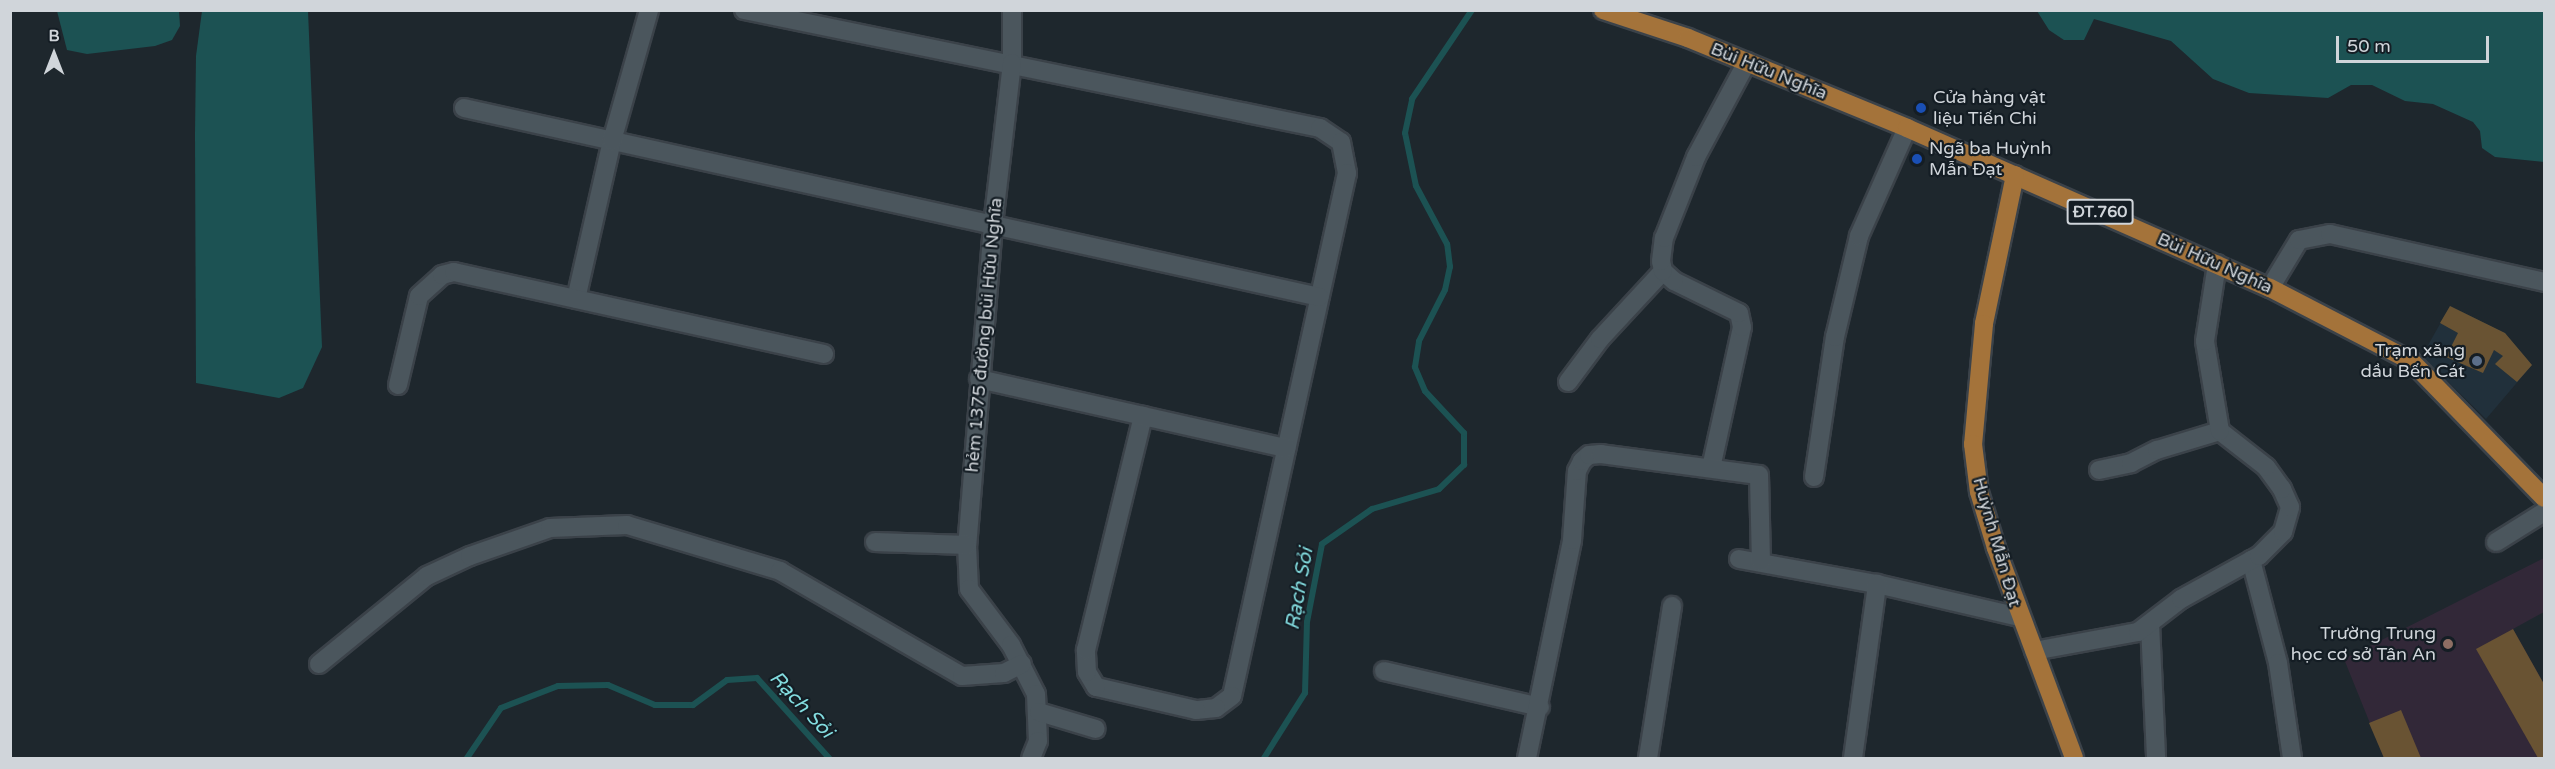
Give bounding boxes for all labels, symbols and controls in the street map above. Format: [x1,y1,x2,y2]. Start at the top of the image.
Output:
north arrow [24,24,84,84]
scale bar [2339,24,2492,62]
text: B [48,26,60,46]
text: 50 m [2347,35,2391,57]
street label: Bùi Hữu Nghĩa [1708,38,1830,104]
place label: Cửa hàng vật liệu Tiến Chi [1933,87,2046,130]
marker: Cửa hàng vật liệu Tiến Chi [1914,101,1928,115]
place label: Ngã ba Huỳnh Mẫn Đạt [1929,138,2051,180]
marker: Ngã ba Huỳnh Mẫn Đạt [1910,152,1924,166]
street label: hẻm 1375 đường bùi Hữu Nghĩa [961,197,1007,473]
road number: ĐT.760 [2066,199,2134,225]
street label: Bùi Hữu Nghĩa [2154,228,2276,298]
place label: Trạm xăng dầu Bến Cát [2360,340,2465,382]
marker: Trạm xăng dầu Bến Cát [2470,354,2484,368]
street label: Huỳnh Mẫn Đạt [1968,475,2026,609]
water label: Rạch Sỏi [1281,546,1319,632]
place label: Trường Trung học cơ sở Tân An [2291,623,2436,666]
marker: Trường Trung học cơ sở Tân An [2441,637,2455,651]
water label: Rạch Sỏi [764,666,838,744]

